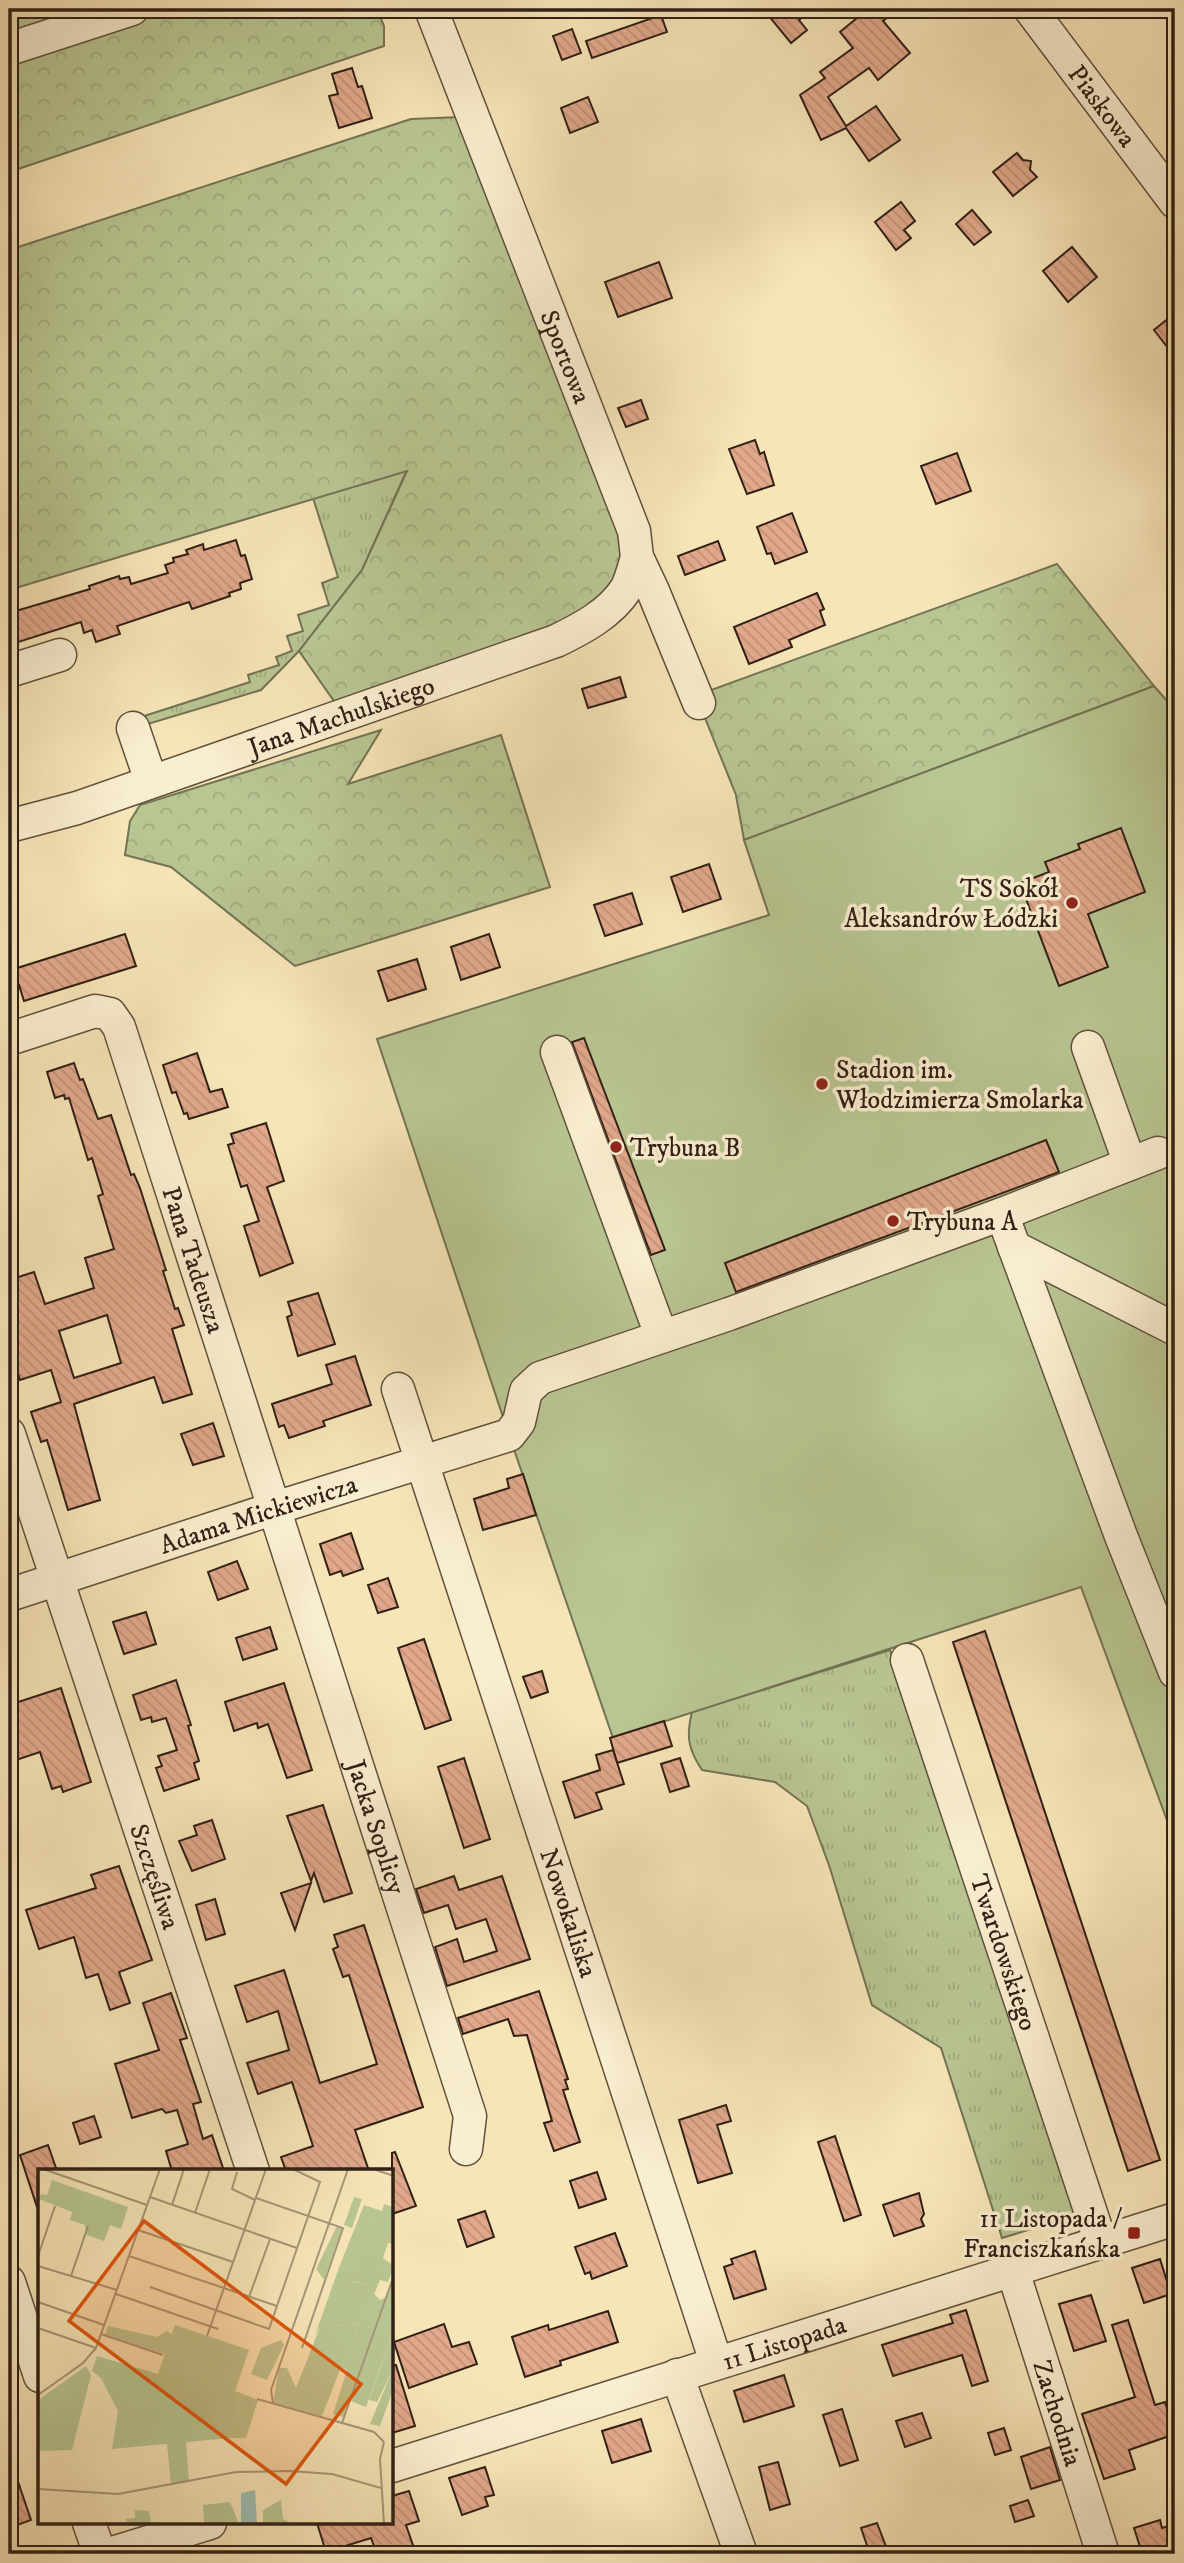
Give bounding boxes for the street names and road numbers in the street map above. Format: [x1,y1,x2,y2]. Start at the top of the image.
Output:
street label: Piaskowa [1060,59,1143,154]
street label: Sportowa [532,306,598,409]
street label: Jana Machulskiego [242,670,439,766]
street label: Pana Tadeusza [154,1183,232,1338]
street label: Adama Mickiewicza [156,1468,361,1563]
street label: Jacka Soplicy [338,1754,413,1899]
street label: Szczęśliwa [121,1820,187,1934]
street label: Nowokaliska [531,1845,604,1982]
street label: Twardowskiego [961,1870,1044,2035]
street label: 11 Listopada [718,2309,850,2379]
street label: Zachodnia [1024,2356,1089,2471]

